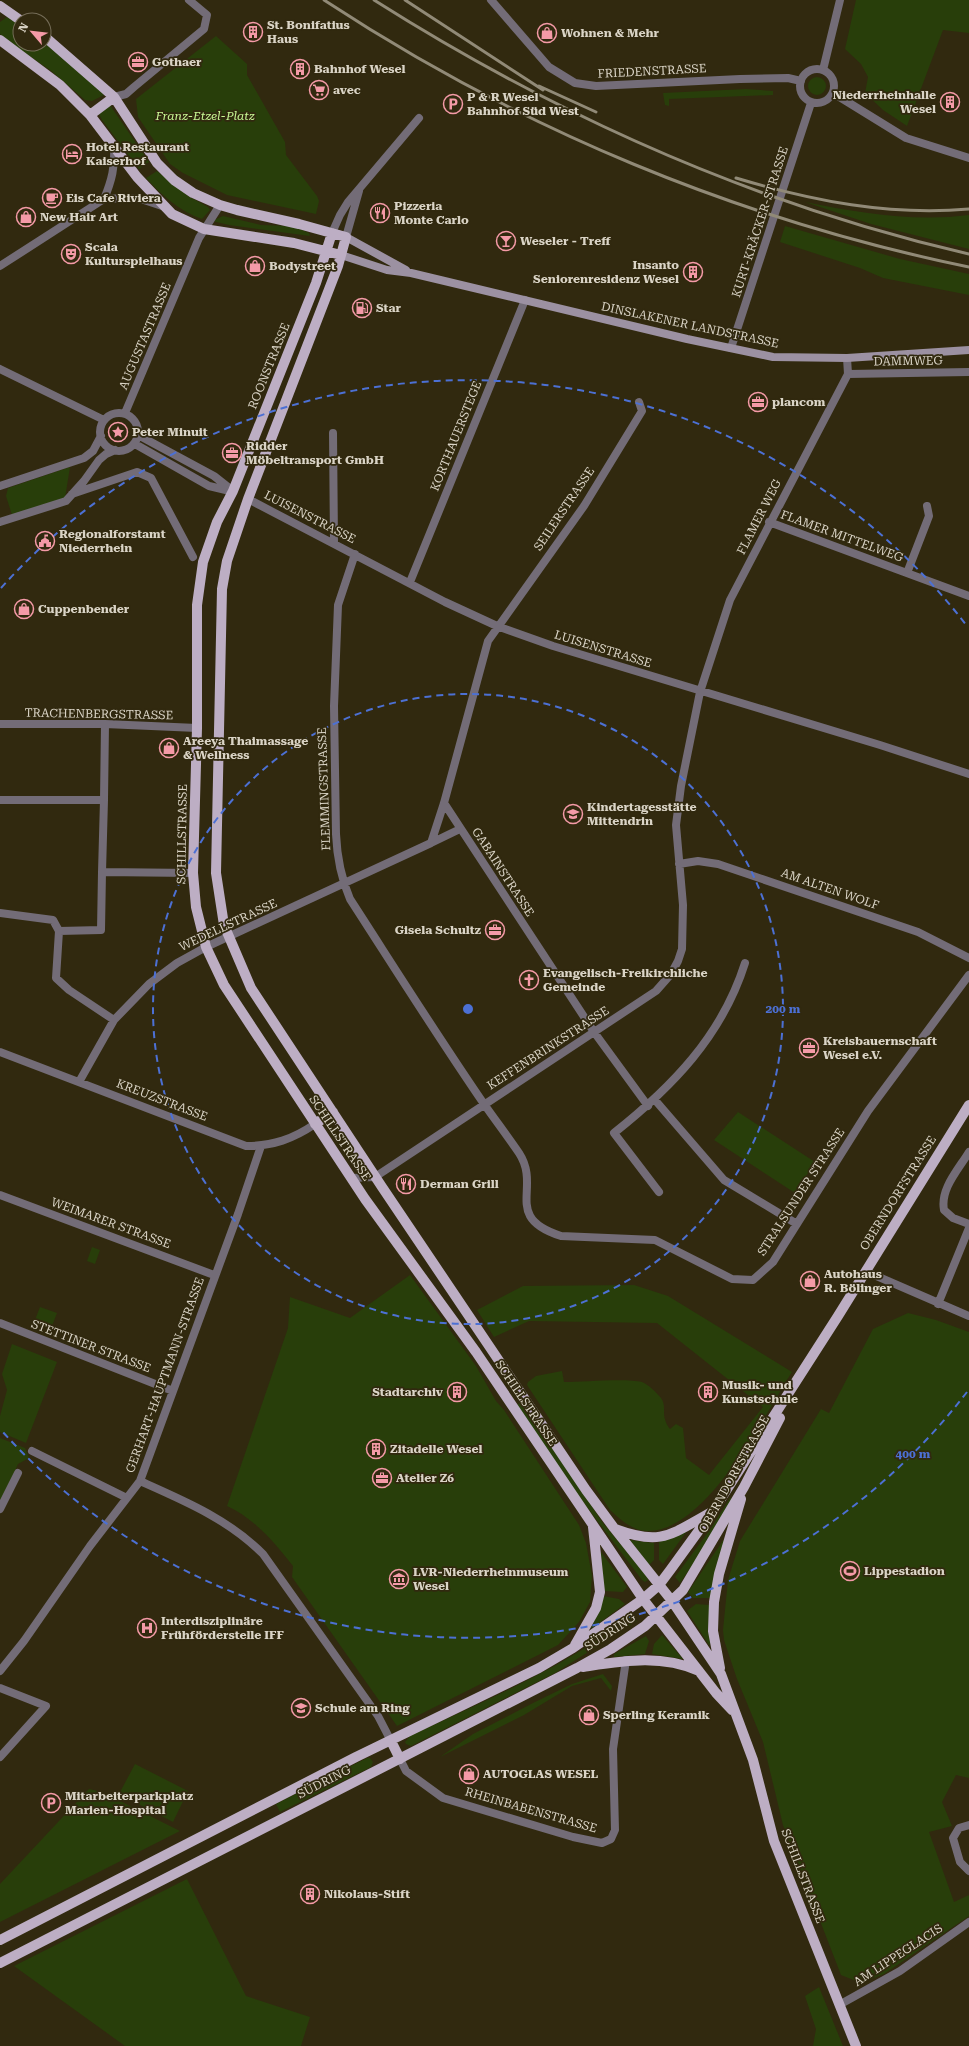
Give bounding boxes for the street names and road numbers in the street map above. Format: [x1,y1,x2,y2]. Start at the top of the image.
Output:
street label: FRIEDENSTRASSE [597,61,707,81]
street label: KURT-KRÄCKER-STRASSE [729,145,791,299]
street label: AUGUSTASTRASSE [116,280,174,392]
street label: DINSLAKENER LANDSTRASSE [600,299,780,351]
street label: ROONSTRASSE [245,321,293,411]
street label: DAMMWEG [873,353,943,369]
street label: KORTHAUERSTEGE [428,379,484,493]
street label: SEILERSTRASSE [531,464,597,554]
street label: FLAMER WEG [734,476,784,557]
street label: LUISENSTRASSE [262,488,358,546]
street label: FLAMER MITTELWEG [779,507,906,565]
street label: LUISENSTRASSE [553,628,653,670]
street label: TRACHENBERGSTRASSE [25,706,173,722]
street label: FLEMMINGSTRASSE [315,727,333,851]
street label: SCHILLSTRASSE [174,784,190,884]
street label: GABAINSTRASSE [469,825,537,919]
street label: AM ALTEN WOLF [779,866,881,912]
street label: WEDELLSTRASSE [177,896,279,954]
street label: KEFFENBRINKSTRASSE [485,1003,611,1093]
street label: KREUZSTRASSE [114,1076,210,1124]
street label: SCHILLSTRASSE [306,1093,374,1183]
street label: STRALSUNDER STRASSE [754,1126,848,1258]
street label: OBERNDORFSTRASSE [857,1133,939,1253]
street label: WEIMARER STRASSE [49,1195,173,1251]
street label: GERHART-HAUPTMANN-STRASSE [123,1275,207,1475]
street label: STETTINER STRASSE [29,1317,153,1375]
street label: SCHILLSTRASSE [492,1358,560,1448]
street label: OBERNDORFSTRASSE [696,1413,772,1535]
street label: SÜDRING [582,1610,639,1654]
street label: SÜDRING [295,1762,354,1801]
street label: RHEINBABENSTRASSE [463,1784,599,1836]
street label: SCHILLSTRASSE [779,1827,827,1925]
street label: AM LIPPEGLACIS [851,1921,945,1989]

